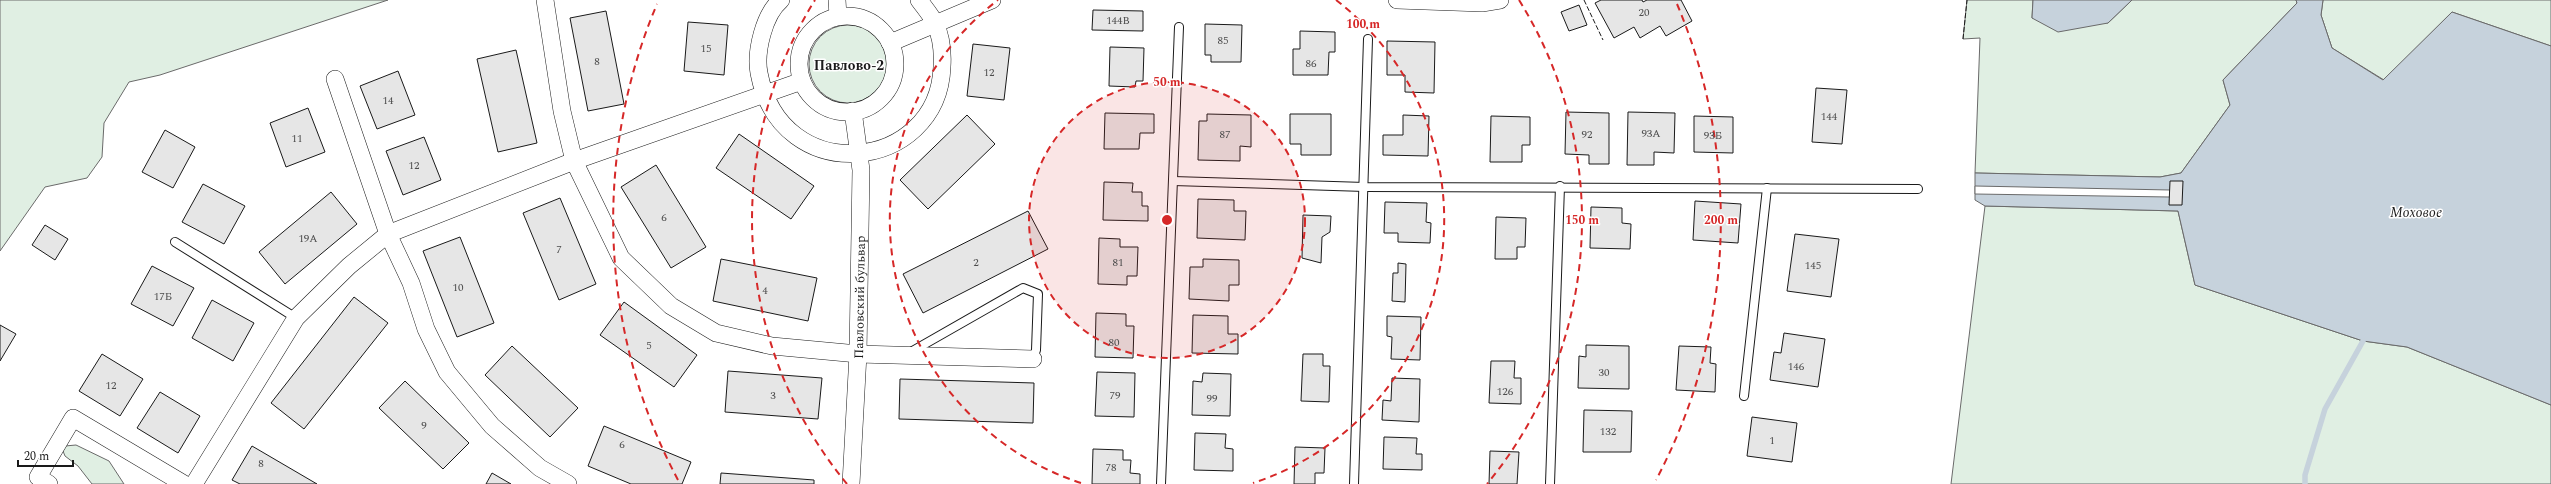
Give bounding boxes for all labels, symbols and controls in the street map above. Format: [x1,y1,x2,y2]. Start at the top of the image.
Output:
house number: 20 [1639,4,1650,21]
house number: 144В [1106,12,1130,29]
text: 100 m [1346,15,1380,34]
house number: 85 [1218,32,1229,49]
house number: 15 [701,40,712,57]
house number: 8 [594,53,600,70]
district label: Павлово-2 [814,55,884,76]
house number: 86 [1306,55,1317,72]
house number: 12 [984,64,995,81]
text: 50 m [1153,73,1181,92]
house number: 14 [383,92,394,109]
house number: 144 [1821,108,1838,125]
house number: 93А [1641,125,1661,142]
house number: 87 [1220,126,1231,143]
house number: 92 [1582,126,1593,143]
house number: 93Б [1704,127,1722,144]
house number: 11 [292,130,303,147]
house number: 12 [409,157,420,174]
water label: Моховое [2390,202,2442,223]
house number: 6 [661,209,667,226]
text: 150 m [1565,211,1599,230]
text: 200 m [1704,211,1738,230]
centre of rings [1160,213,1174,227]
house number: 19А [298,230,318,247]
street label: Павловский бульвар [849,235,871,359]
house number: 7 [556,241,562,258]
house number: 2 [973,254,979,271]
house number: 81 [1113,254,1124,271]
house number: 145 [1805,257,1821,274]
house number: 10 [453,279,464,296]
house number: 4 [762,282,768,299]
house number: 17Б [154,288,172,305]
house number: 80 [1109,334,1120,351]
house number: 5 [646,337,652,354]
house number: 146 [1788,358,1805,375]
house number: 30 [1599,364,1610,381]
house number: 12 [106,377,117,394]
house number: 126 [1497,383,1514,400]
house number: 3 [770,387,776,404]
house number: 79 [1110,387,1121,404]
house number: 99 [1207,390,1218,407]
house number: 9 [421,417,427,434]
house number: 132 [1600,423,1617,440]
house number: 1 [1769,432,1775,449]
house number: 6 [619,436,625,453]
scale bar [18,442,73,468]
text: 20 m [24,447,49,466]
house number: 8 [258,455,264,472]
house number: 78 [1106,459,1117,476]

